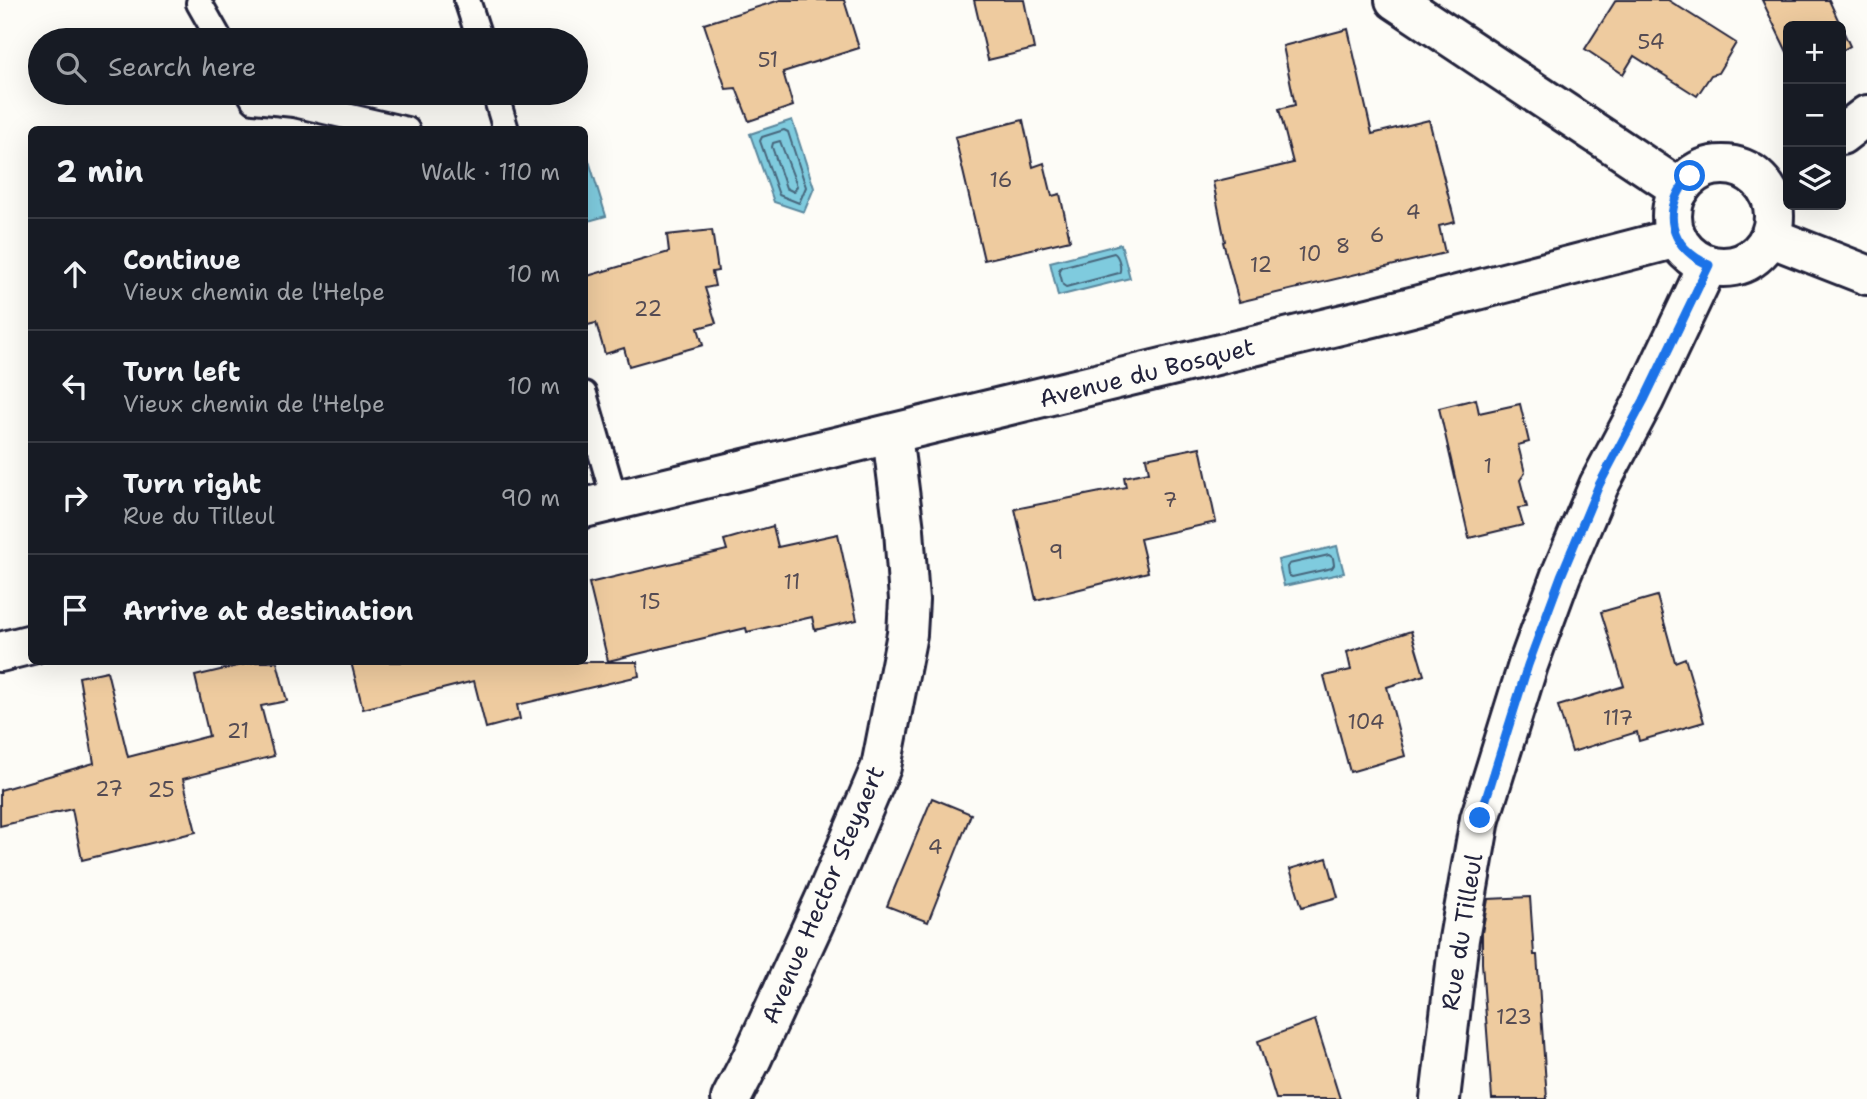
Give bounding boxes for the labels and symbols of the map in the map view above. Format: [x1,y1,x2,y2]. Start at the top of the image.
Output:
house number: 54 [1637,28,1665,56]
house number: 51 [758,46,778,74]
route start [1674,160,1705,191]
house number: 16 [990,166,1012,194]
house number: 4 [1406,198,1420,226]
house number: 6 [1370,221,1384,249]
house number: 8 [1336,232,1350,260]
house number: 10 [1299,240,1321,268]
house number: 12 [1250,251,1272,279]
house number: 22 [634,295,662,323]
street label: Avenue du Bosquet [1036,331,1258,415]
house number: 1 [1484,452,1492,480]
house number: 7 [1163,486,1177,514]
house number: 9 [1049,538,1063,566]
house number: 11 [784,568,800,596]
house number: 15 [639,588,661,616]
house number: 117 [1603,704,1633,732]
house number: 104 [1348,708,1384,736]
house number: 21 [227,717,249,745]
street label: Avenue Hector Steyaert [754,761,892,1029]
house number: 27 [95,775,123,803]
house number: 25 [147,776,175,804]
route end [1464,802,1495,833]
house number: 4 [928,833,942,861]
street label: Rue du Tilleul [1434,851,1490,1013]
house number: 123 [1496,1003,1532,1031]

